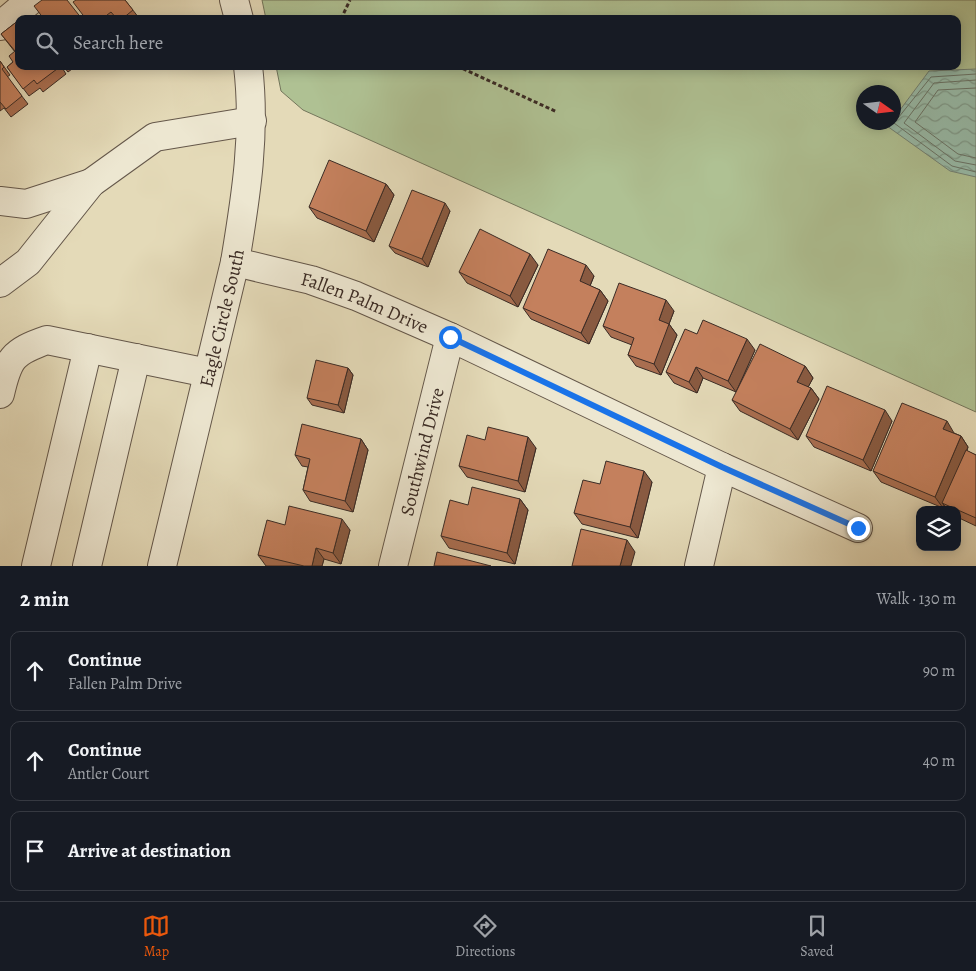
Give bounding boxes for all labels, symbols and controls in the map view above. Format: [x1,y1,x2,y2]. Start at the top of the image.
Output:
search box [15,15,961,70]
icon: search [33,29,61,57]
text: Search here [73,30,163,56]
north arrow [856,85,901,130]
street label: Eagle Circle South [193,247,251,390]
street label: Fallen Palm Drive [298,266,432,340]
route start [439,326,462,349]
street label: Southwind Drive [394,385,451,519]
map controls [916,506,961,551]
button: layers [916,506,961,551]
route end [847,517,870,540]
text: 2 min [20,585,69,613]
text: Walk · 130 m [876,588,956,610]
text: Continue [68,647,142,673]
icon: ahead [21,657,49,685]
text: 90 m [923,660,955,682]
text: Fallen Palm Drive [68,673,182,695]
text: Continue [68,737,142,763]
icon: ahead [21,747,49,775]
text: 40 m [923,750,955,772]
text: Antler Court [68,763,149,785]
icon: arrive [21,837,49,865]
text: Arrive at destination [68,838,231,864]
tab: Map [142,912,170,961]
tab: Directions [455,912,515,961]
tab: Saved [800,912,834,961]

